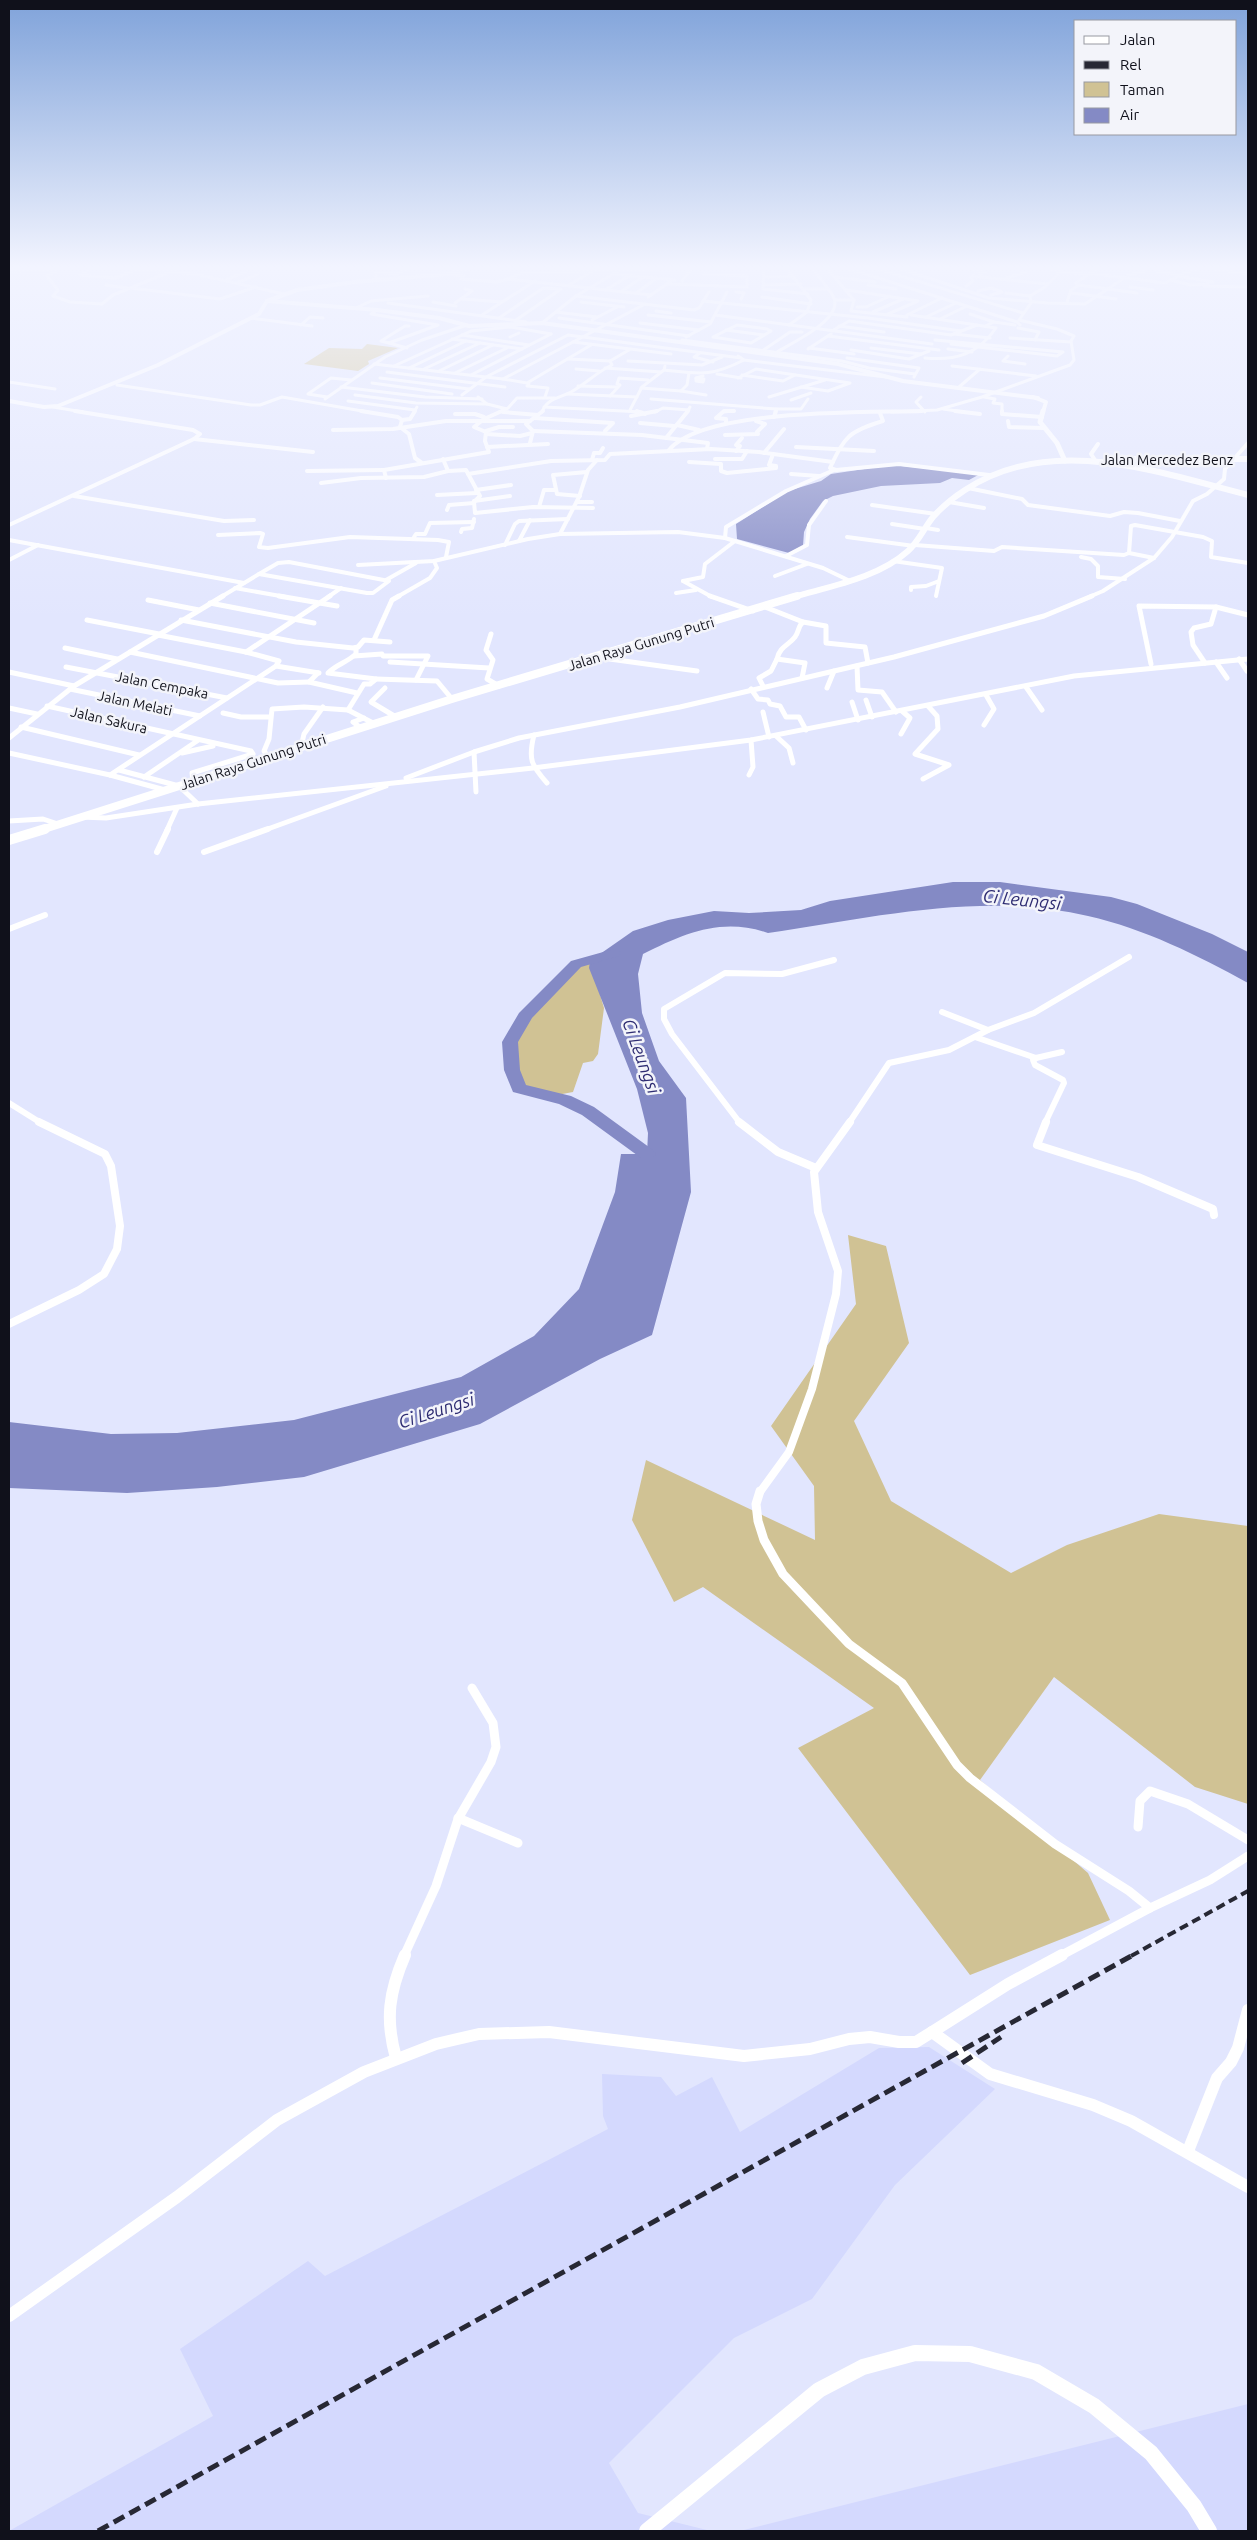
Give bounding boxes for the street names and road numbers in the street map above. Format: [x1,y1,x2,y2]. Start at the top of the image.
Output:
street label: Jalan Mercedez Benz [1101,452,1233,468]
street label: Jalan Raya Gunung Putri [566,614,716,674]
street label: Jalan Cempaka [114,668,210,702]
street label: Jalan Melati [96,687,174,719]
street label: Jalan Sakura [69,703,149,737]
street label: Jalan Raya Gunung Putri [178,731,328,793]

